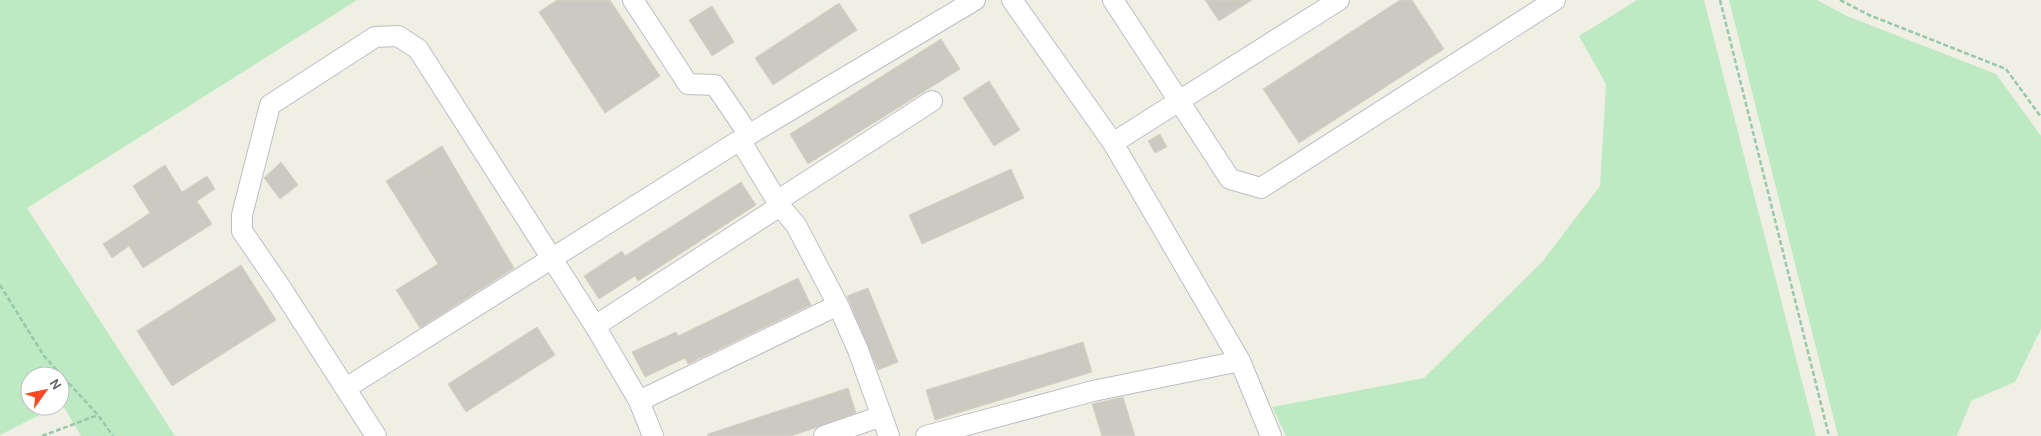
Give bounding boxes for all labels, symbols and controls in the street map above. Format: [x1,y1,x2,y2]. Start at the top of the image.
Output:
north arrow [20,366,70,416]
text: N [46,375,65,393]

